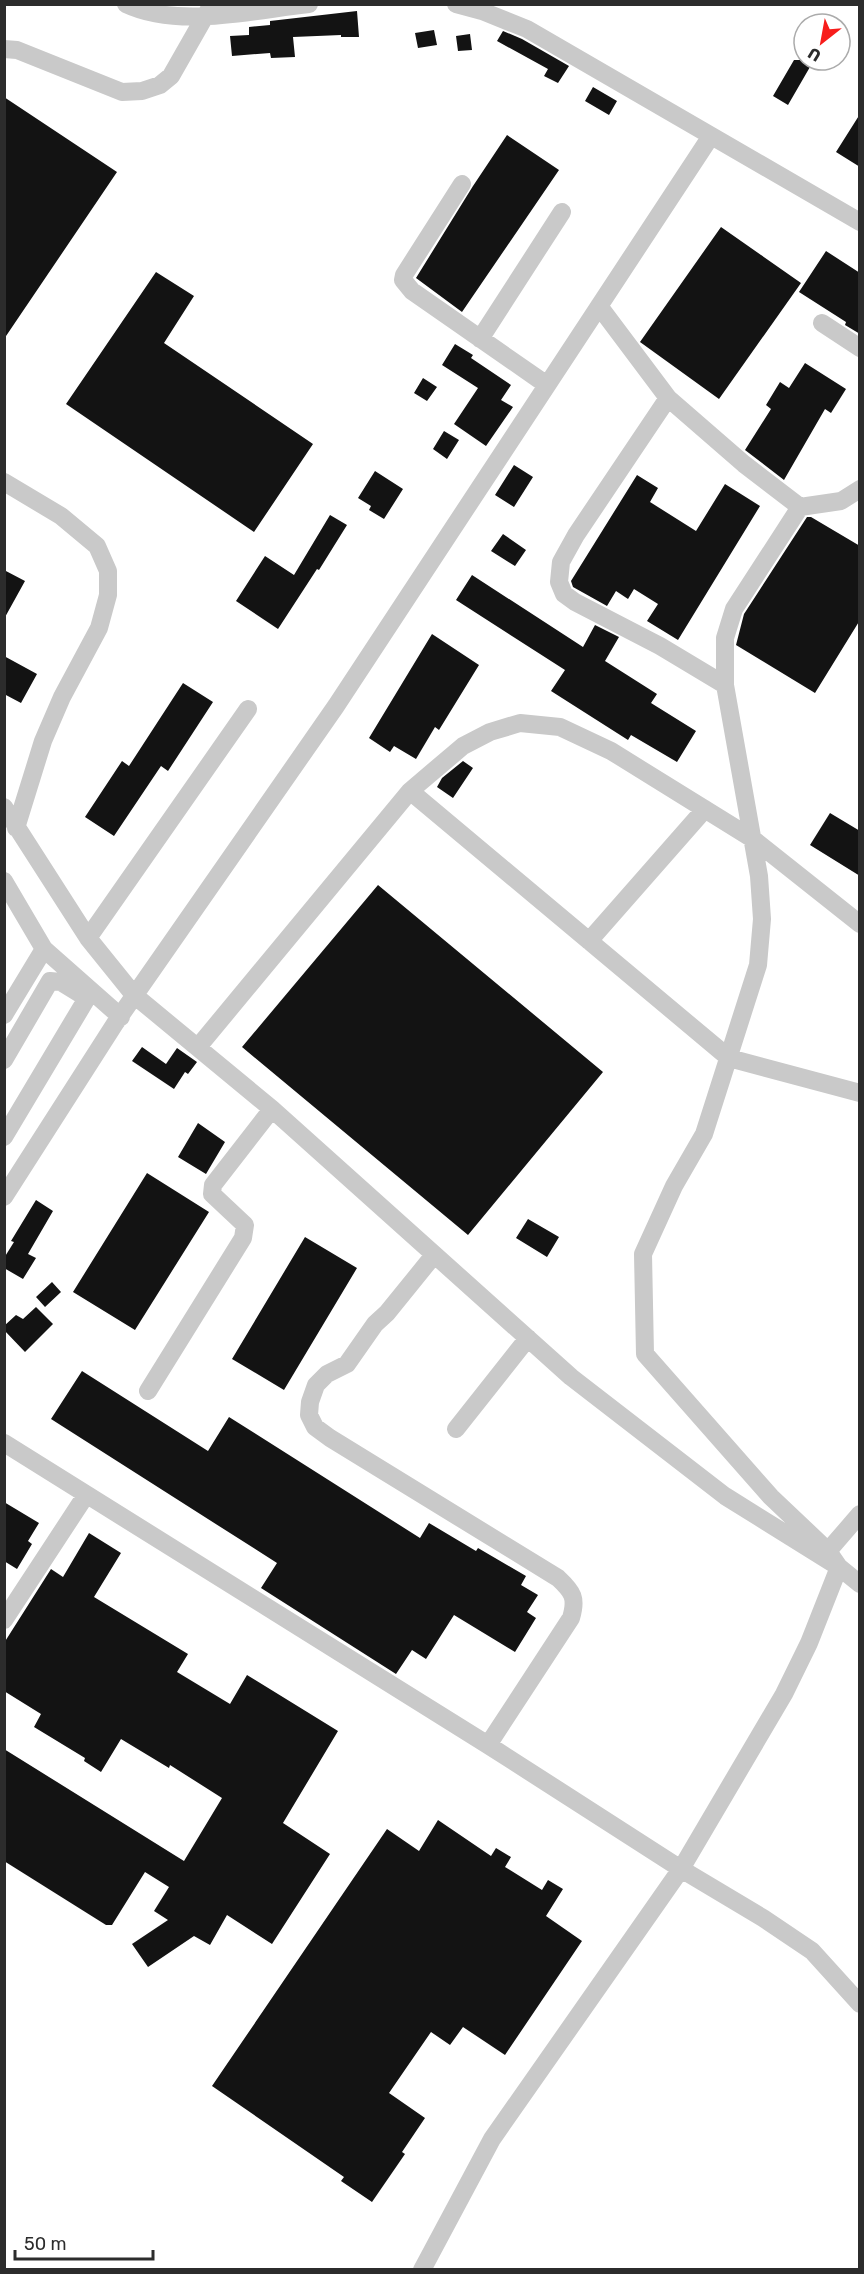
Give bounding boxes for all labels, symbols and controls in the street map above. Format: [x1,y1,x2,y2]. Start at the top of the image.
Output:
north arrow [792,12,852,72]
text: U [805,43,824,66]
scale bar [15,2223,153,2261]
text: 50 m [24,2233,67,2255]

